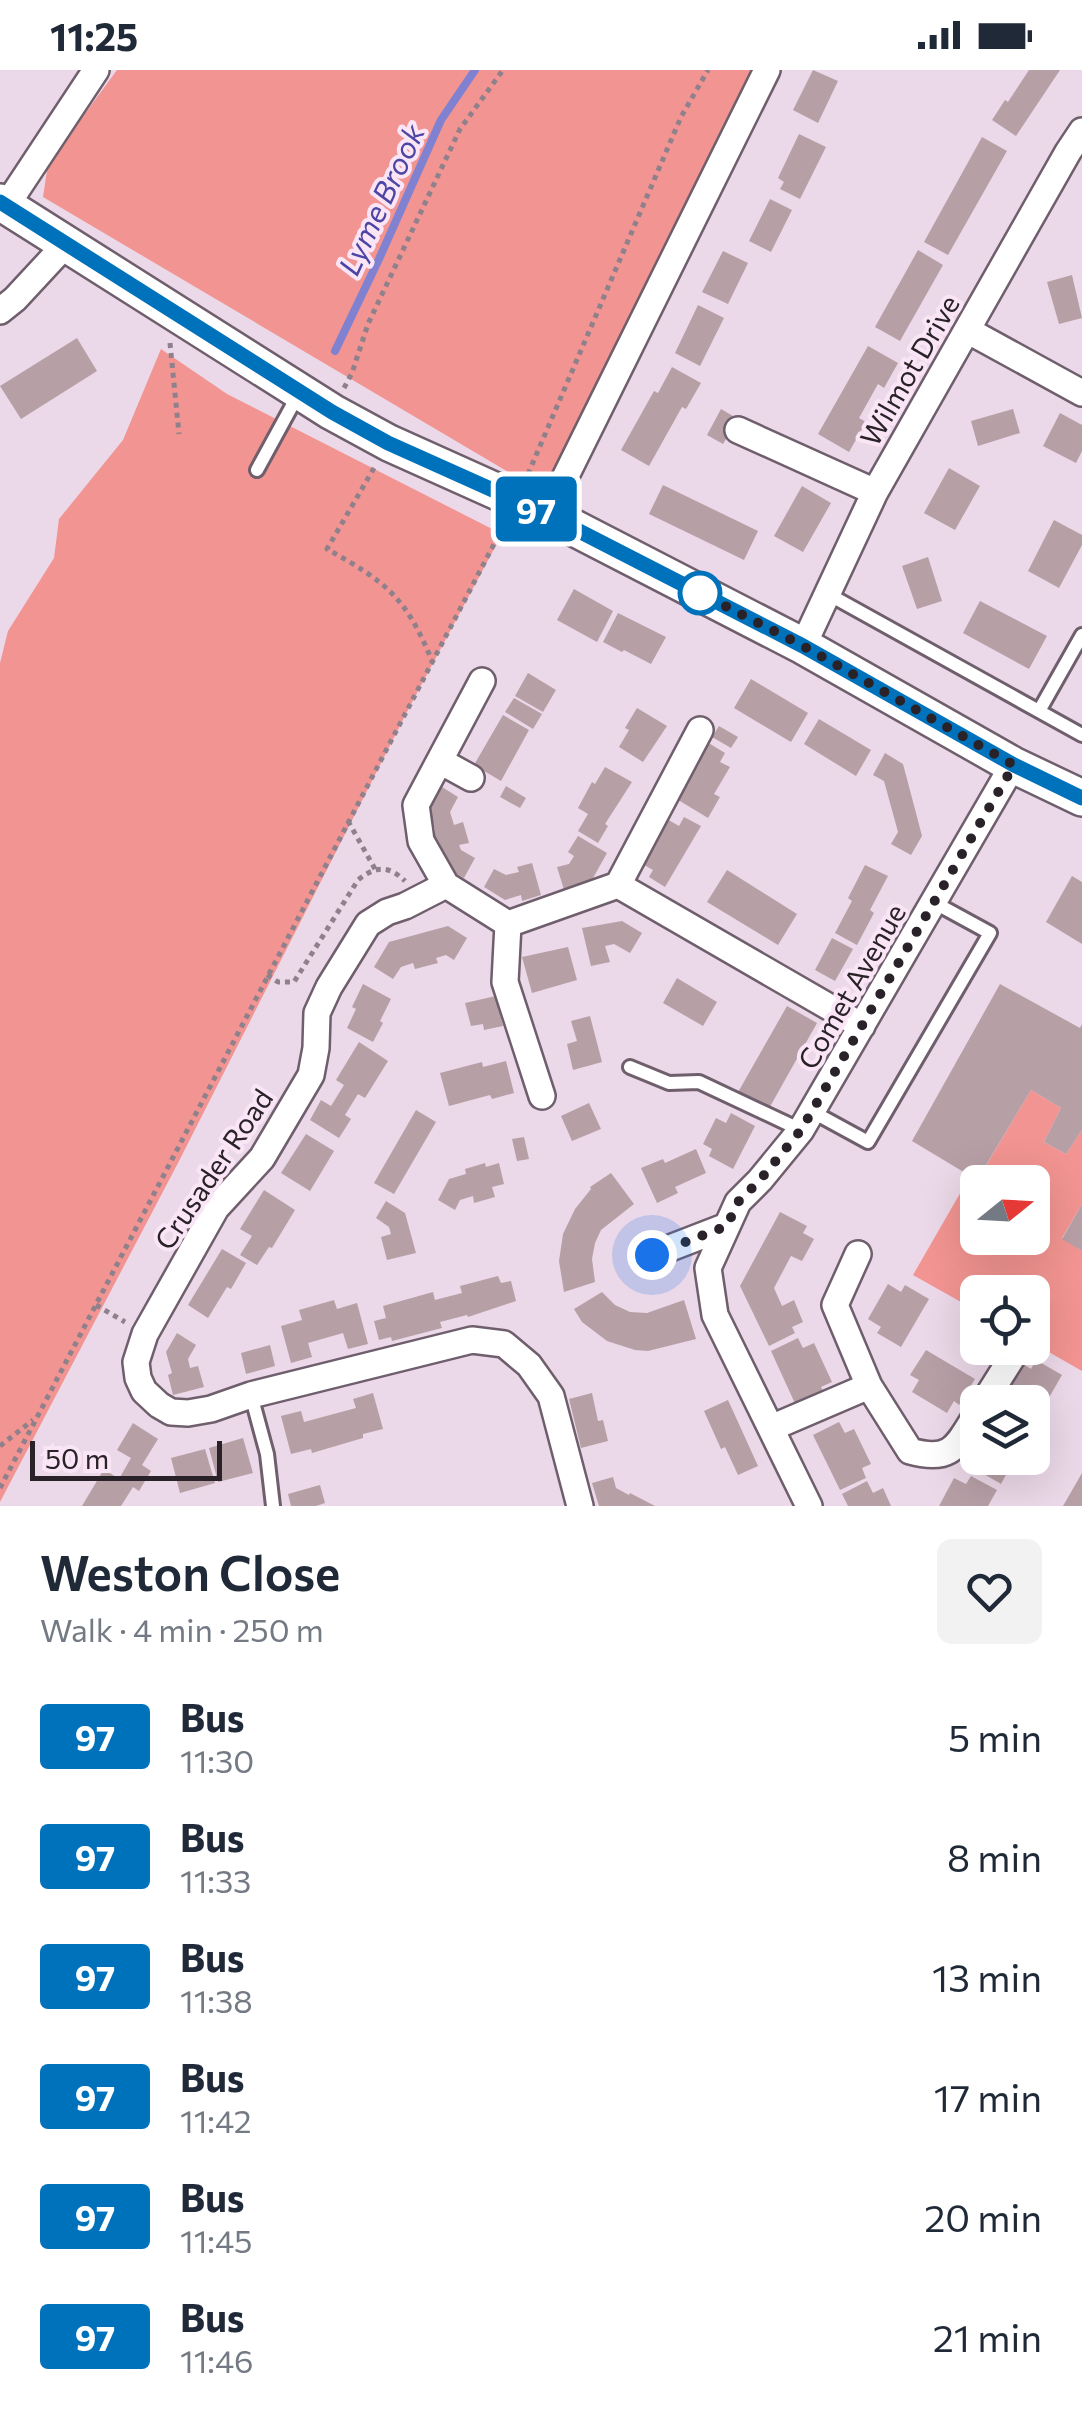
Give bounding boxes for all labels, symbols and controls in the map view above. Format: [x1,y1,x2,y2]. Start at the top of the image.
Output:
text: 11:25 [50,12,138,59]
water label: Lyme Brook [329,117,431,280]
street label: Wilmot Drive [852,289,966,451]
line badge: 97 [491,476,581,542]
text: 97 [516,488,556,531]
unlabelled marker [679,572,721,614]
street label: Comet Avenue [790,897,912,1075]
street label: Crusader Road [147,1082,279,1256]
north arrow [960,1165,1050,1255]
map controls [960,1165,1050,1475]
your location [627,1230,677,1280]
button: locate [960,1275,1050,1365]
button: layers [960,1385,1050,1475]
scale bar [30,1436,222,1480]
text: 50 m [45,1441,109,1475]
button: heart [937,1539,1042,1644]
text: Weston Close [40,1542,340,1601]
text: Walk · 4 min · 250 m [40,1609,324,1649]
text: Bus [180,1693,245,1740]
text: 5 min [948,1713,1042,1760]
text: 97 [75,1715,115,1758]
text: 11:30 [180,1740,254,1780]
text: Bus [180,1813,245,1860]
text: 8 min [947,1833,1042,1880]
text: 97 [75,1835,115,1878]
text: 11:33 [180,1860,251,1900]
text: Bus [180,1933,245,1980]
text: 13 min [932,1953,1042,2000]
text: 97 [75,1955,115,1998]
text: 11:38 [180,1980,253,2020]
text: Bus [180,2053,245,2100]
text: 17 min [934,2073,1042,2120]
text: 97 [75,2075,115,2118]
text: 11:42 [180,2100,251,2140]
text: Bus [180,2173,245,2220]
text: 20 min [924,2193,1042,2240]
text: 97 [75,2195,115,2238]
text: 11:45 [180,2220,253,2260]
text: Bus [180,2293,245,2340]
text: 21 min [933,2313,1042,2360]
text: 97 [75,2315,115,2358]
text: 11:46 [180,2340,254,2380]

